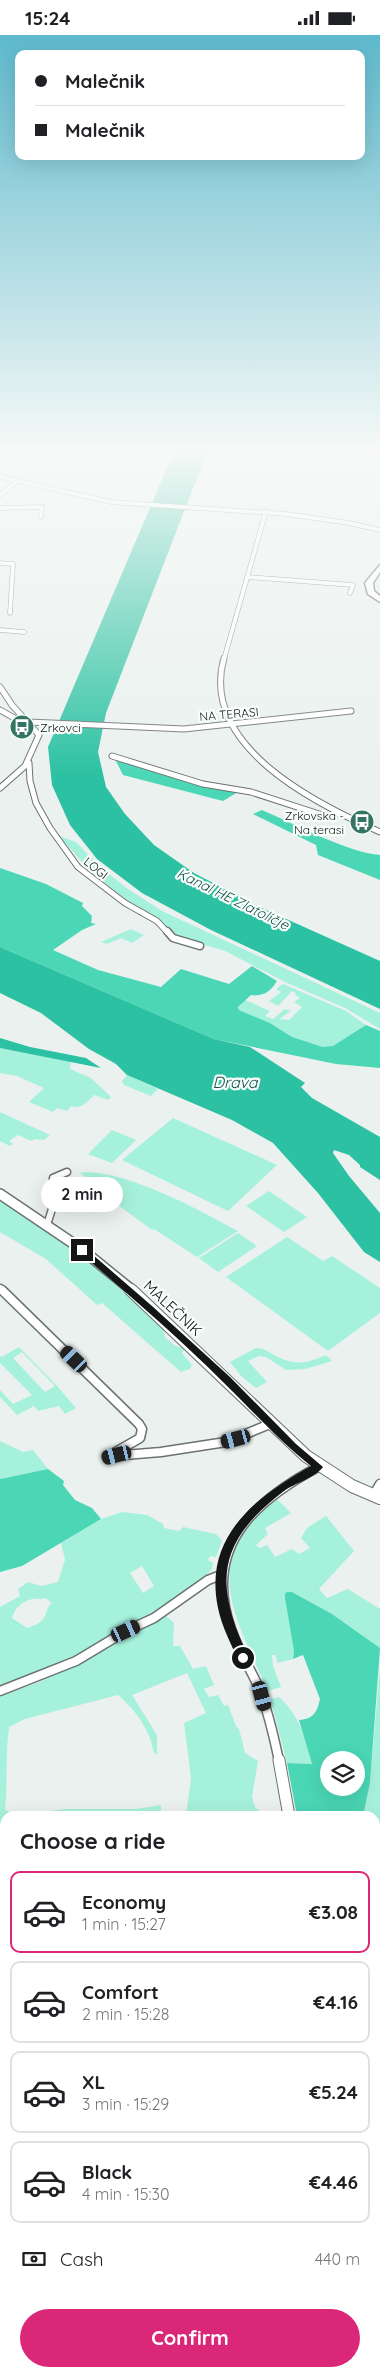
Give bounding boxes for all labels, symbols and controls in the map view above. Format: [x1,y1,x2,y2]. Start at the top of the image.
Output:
text: 15:24 [25,6,71,30]
text: Malečnik [65,69,145,93]
text: Malečnik [65,118,145,142]
street label: NA TERASI [199,704,259,724]
bus stop icon: Zrkovci [9,714,35,740]
place label: Zrkovci [40,720,81,735]
place label: Zrkovska - Na terasi [285,808,344,837]
bus stop icon: Zrkovska - Na terasi [349,809,375,835]
street label: LOGI [81,854,111,882]
water label: Kanal HE Zlatoličje [174,864,293,934]
water label: Drava [212,1072,259,1092]
callout: 2 min [41,1177,123,1213]
text: 2 min [61,1184,103,1204]
route end [71,1239,93,1261]
street label: MALEČNIK [140,1276,206,1340]
car [57,1343,90,1375]
car [219,1428,252,1450]
car [100,1444,133,1466]
car [109,1618,142,1644]
route start [232,1647,254,1669]
car [250,1680,273,1712]
map controls [320,1751,365,1796]
button: layers [320,1751,365,1796]
text: Choose a ride [20,1827,165,1855]
icon: car [22,1890,67,1935]
text: Economy [82,1890,166,1914]
text: €3.08 [309,1900,358,1924]
text: 1 min · 15:27 [82,1914,166,1934]
icon: car [22,1980,67,2025]
text: Comfort [82,1980,159,2004]
text: €4.16 [313,1990,358,2014]
text: 2 min · 15:28 [82,2004,170,2024]
icon: car [22,2070,67,2115]
text: XL [82,2070,105,2094]
text: €5.24 [309,2080,358,2104]
text: 3 min · 15:29 [82,2094,169,2114]
icon: car [22,2160,67,2205]
text: Black [82,2160,132,2184]
text: €4.46 [309,2170,358,2194]
text: 4 min · 15:30 [82,2184,169,2204]
icon: cash [20,2245,48,2273]
text: Cash [60,2247,104,2271]
text: 440 m [315,2249,360,2269]
button: Confirm [20,2309,360,2367]

